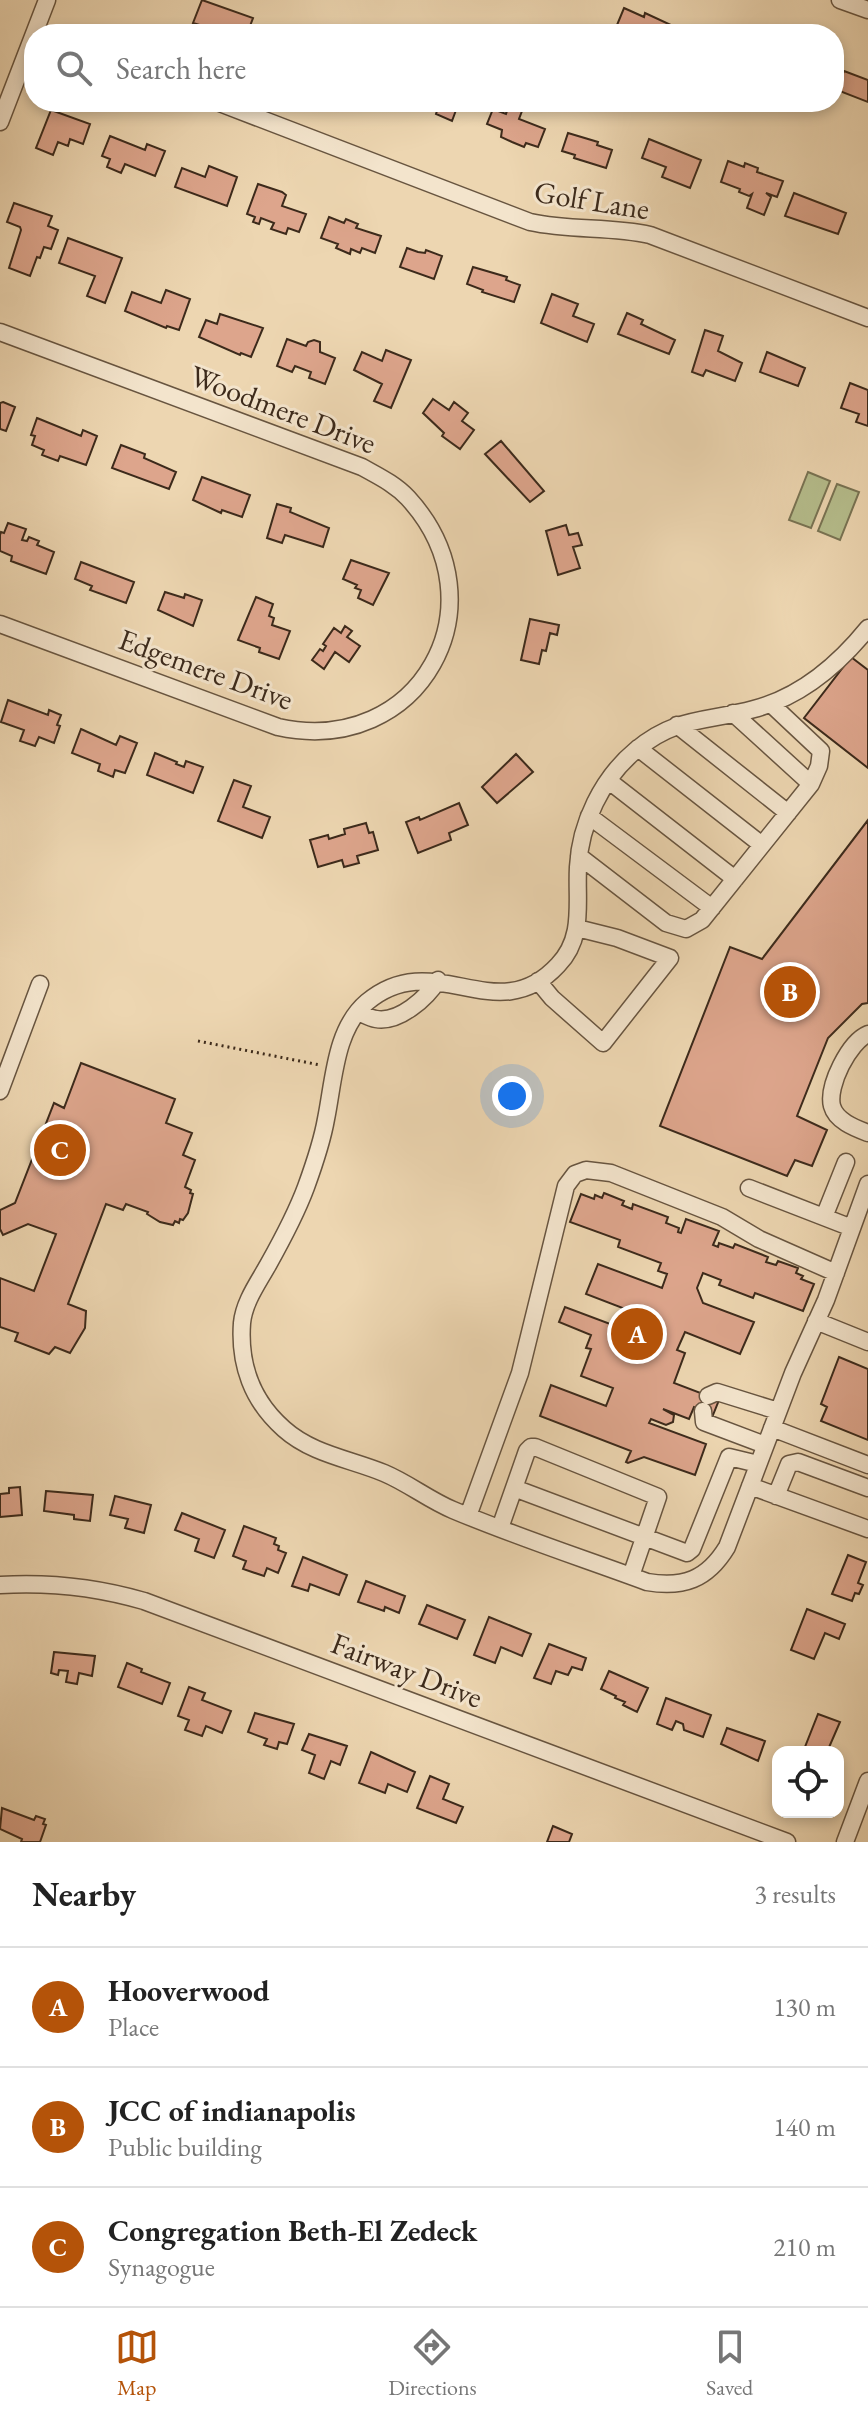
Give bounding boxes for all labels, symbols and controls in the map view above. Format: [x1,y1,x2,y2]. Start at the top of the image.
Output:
search box [24,24,844,112]
icon: search [52,46,96,90]
text: Search here [116,49,246,88]
street label: Golf Lane [532,172,652,228]
street label: Woodmere Drive [184,356,382,462]
street label: Edgemere Drive [113,619,299,719]
pin: B [764,962,816,1022]
your location [492,1076,532,1116]
pin: C [34,1120,86,1180]
pin: A [611,1304,663,1364]
street label: Fairway Drive [326,1623,488,1717]
map controls [772,1746,844,1818]
button: locate [772,1746,844,1818]
text: Nearby [32,1872,136,1916]
text: 3 results [755,1877,836,1911]
text: Hooverwood [108,1971,270,2010]
text: A [49,1990,67,2024]
text: 130 m [773,1990,836,2024]
text: Place [108,2010,159,2044]
text: JCC of indianapolis [108,2091,356,2130]
text: B [50,2110,66,2144]
text: 140 m [773,2110,836,2144]
text: Public building [108,2130,262,2164]
text: Congregation Beth-El Zedeck [108,2211,477,2250]
text: C [49,2230,67,2264]
text: 210 m [773,2230,836,2264]
text: Synagogue [108,2250,215,2284]
tab: Map [115,2325,159,2402]
tab: Directions [388,2325,477,2402]
tab: Saved [706,2325,753,2402]

